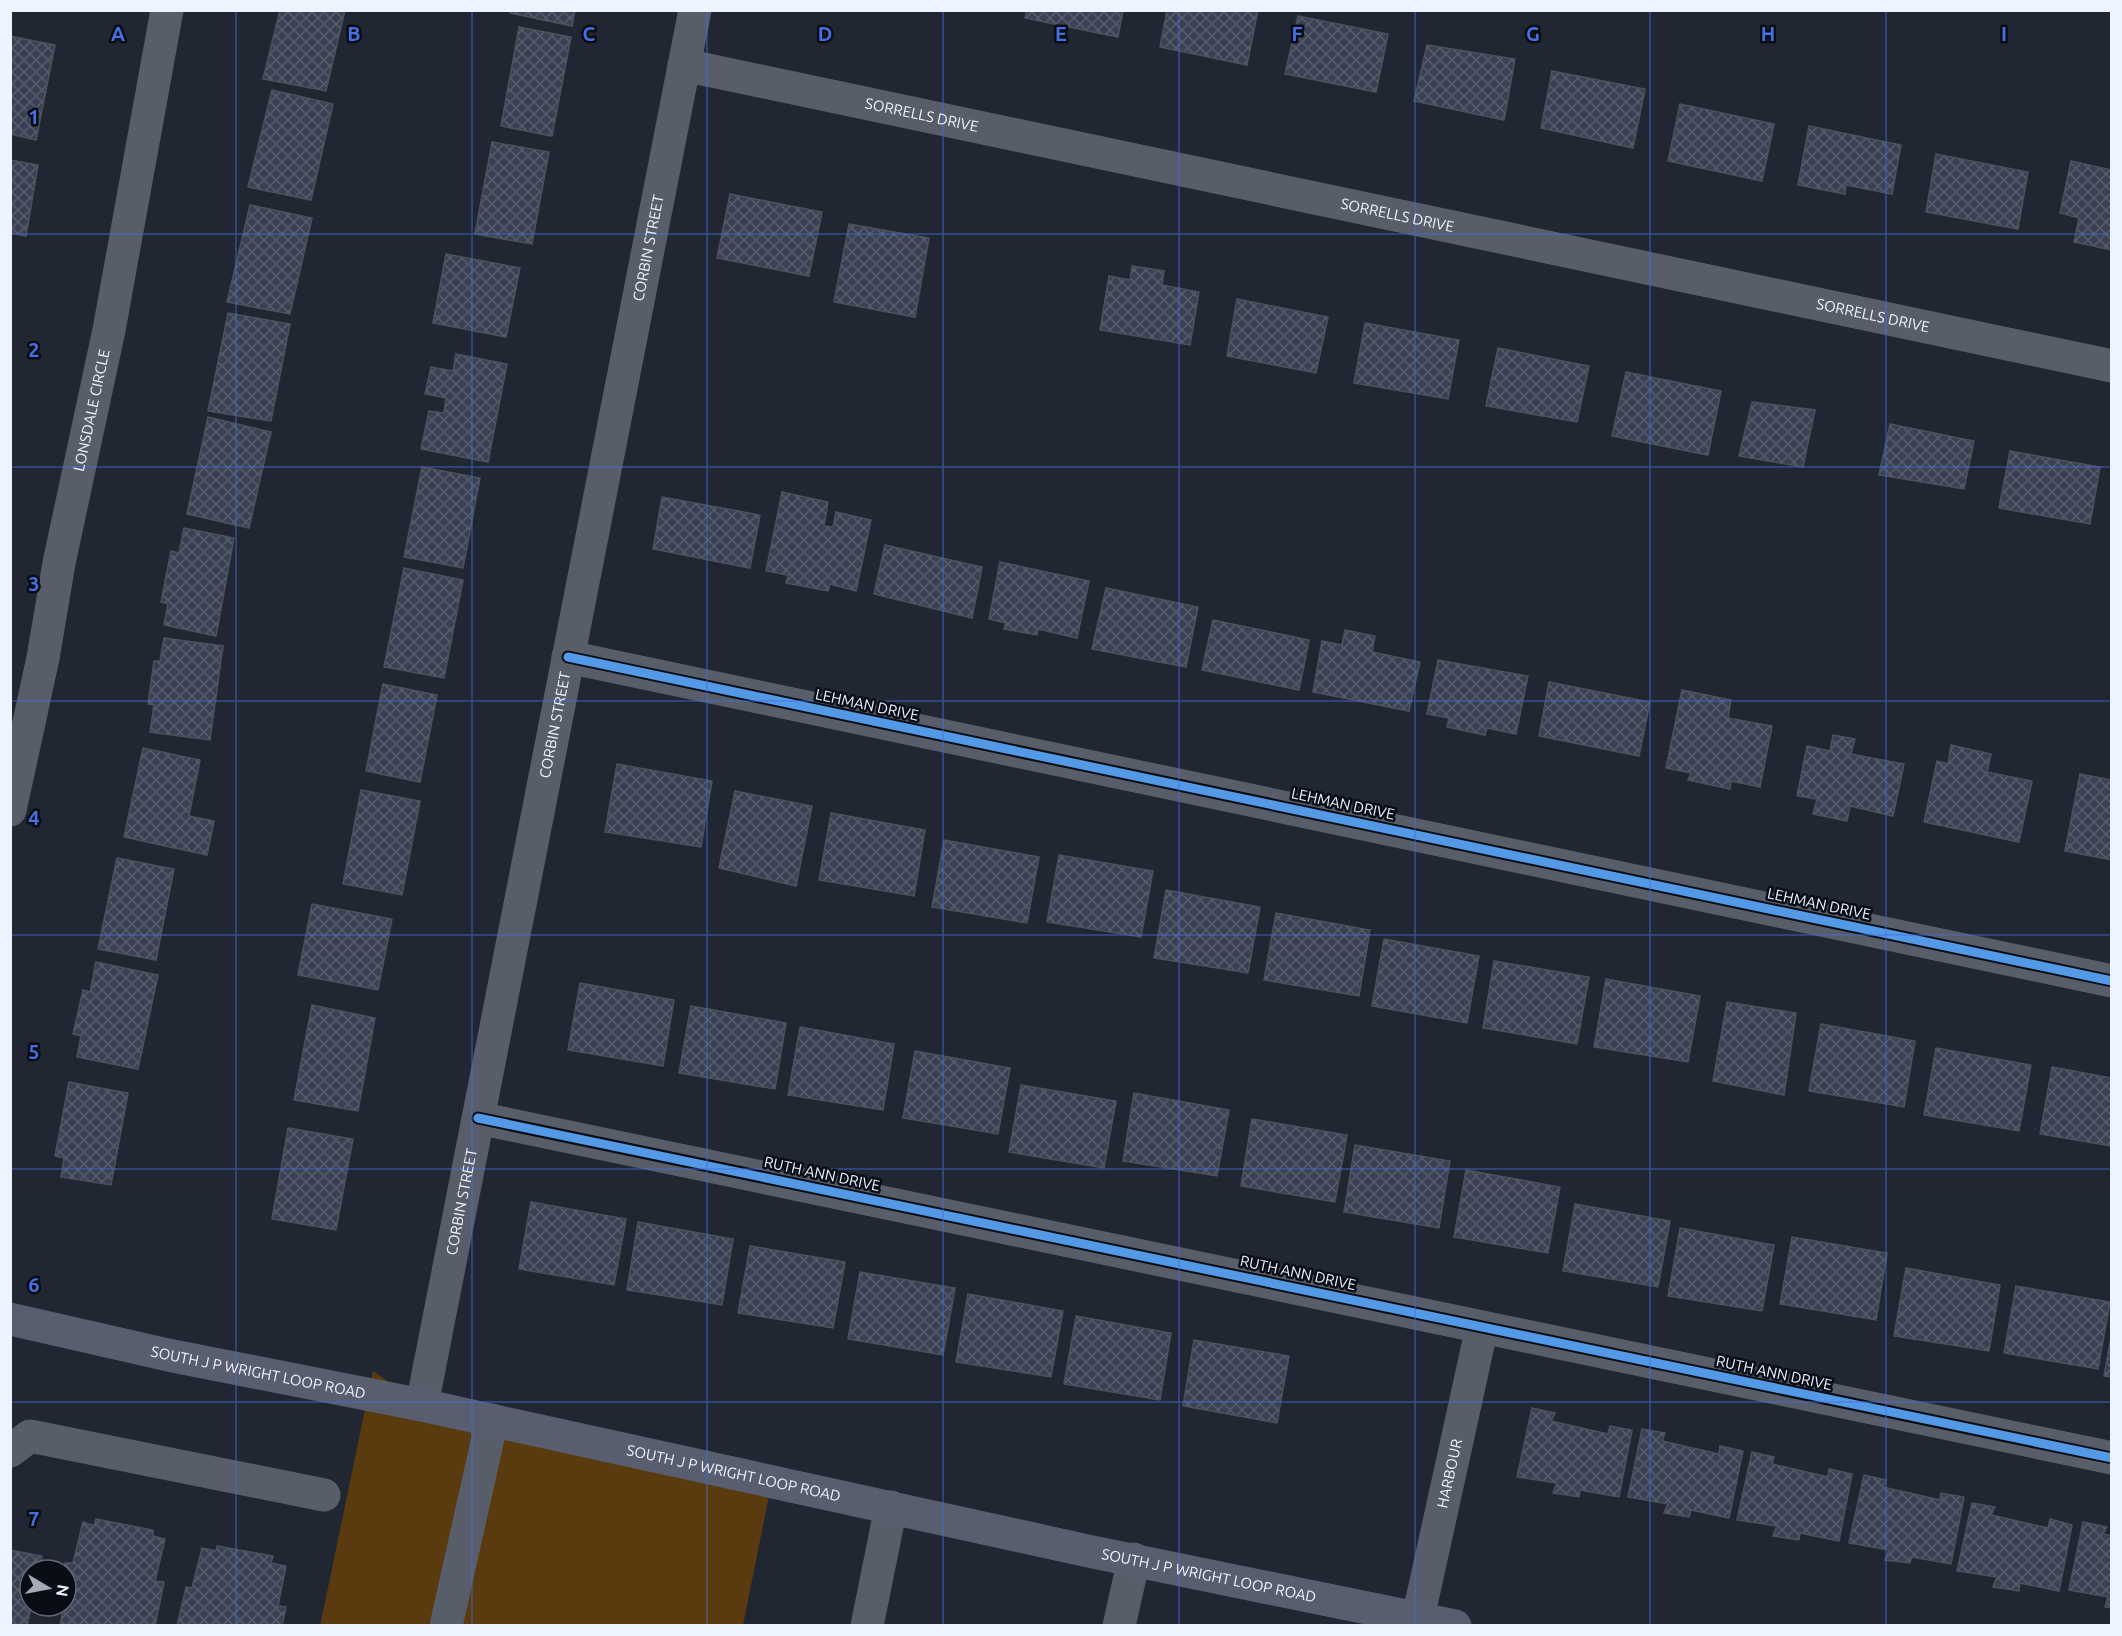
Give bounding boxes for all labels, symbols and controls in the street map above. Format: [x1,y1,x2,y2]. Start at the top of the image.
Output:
text: A [111,22,125,45]
text: B [347,22,361,45]
text: C [583,22,596,45]
text: D [818,22,832,45]
text: E [1055,22,1067,45]
text: F [1291,22,1303,45]
text: G [1526,22,1540,45]
text: H [1761,22,1775,45]
text: I [2001,22,2007,45]
street label: SORRELLS DRIVE [864,94,980,135]
text: 1 [28,105,40,128]
street label: CORBIN STREET [629,192,667,303]
street label: SORRELLS DRIVE [1339,195,1456,235]
street label: SORRELLS DRIVE [1815,295,1931,335]
text: 2 [28,338,40,361]
street label: LONSDALE CIRCLE [70,348,113,473]
text: 3 [28,572,40,595]
street label: CORBIN STREET [536,669,573,780]
street label: LEHMAN DRIVE [814,685,920,724]
street label: LEHMAN DRIVE [1290,784,1396,823]
text: 4 [28,806,40,829]
street label: LEHMAN DRIVE [1766,884,1872,923]
text: 5 [28,1040,40,1063]
street label: CORBIN STREET [443,1146,480,1257]
street label: RUTH ANN DRIVE [763,1153,882,1194]
street label: RUTH ANN DRIVE [1239,1252,1358,1293]
text: 6 [28,1273,40,1296]
street label: SOUTH J P WRIGHT LOOP ROAD [149,1342,367,1402]
street label: RUTH ANN DRIVE [1715,1352,1834,1393]
street label: HARBOUR [1433,1437,1465,1510]
street label: SOUTH J P WRIGHT LOOP ROAD [625,1441,842,1505]
text: 7 [28,1507,40,1530]
street label: SOUTH J P WRIGHT LOOP ROAD [1100,1545,1318,1605]
north arrow [18,1558,78,1618]
text: N [53,1583,73,1598]

